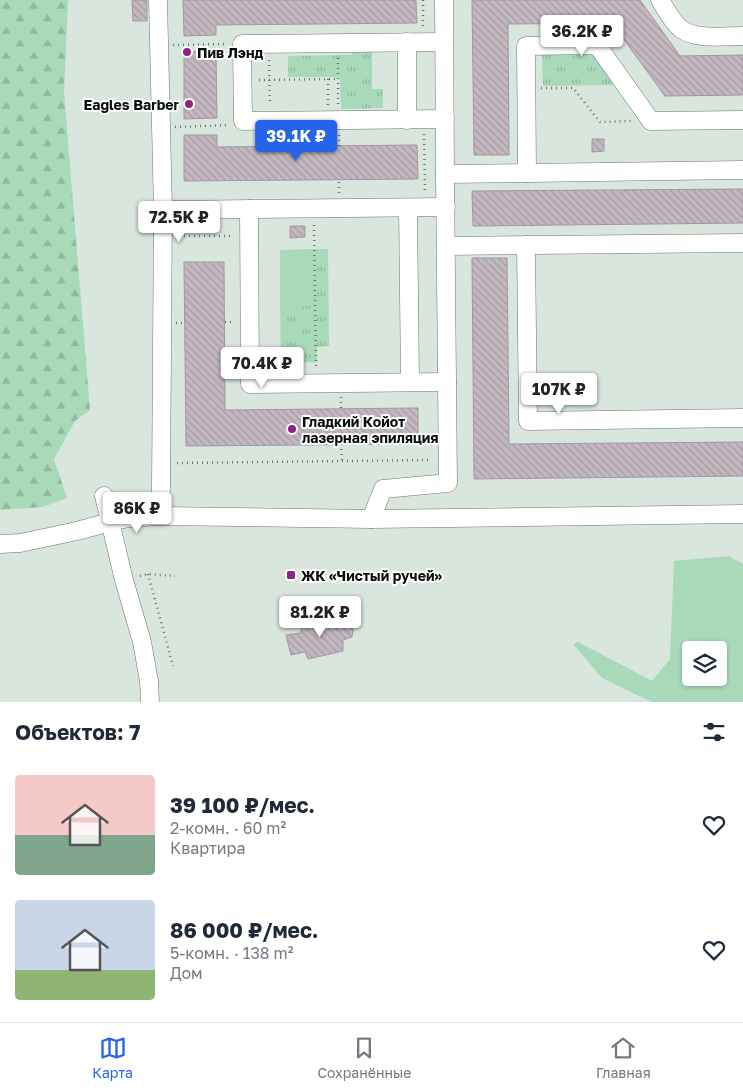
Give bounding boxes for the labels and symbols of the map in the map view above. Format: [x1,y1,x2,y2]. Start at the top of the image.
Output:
pin: 36.2K ₽ [536,15,628,57]
place label: Пив Лэнд [197,44,263,61]
marker: Пив Лэнд [181,46,193,58]
place label: Eagles Barber [84,96,180,113]
marker: Eagles Barber [183,98,195,110]
pin: 39.1K ₽ [250,120,342,162]
pin: 72.5K ₽ [133,200,225,243]
pin: 70.4K ₽ [216,346,308,389]
pin: 107K ₽ [518,372,600,415]
place label: Гладкий Койот лазерная эпиляция [302,413,439,446]
marker: Гладкий Койот лазерная эпиляция [286,423,298,435]
pin: 86K ₽ [102,492,172,534]
place label: ЖК «Чистый ручей» [301,567,442,584]
marker: ЖК «Чистый ручей» [285,569,297,581]
pin: 81.2K ₽ [274,596,366,638]

